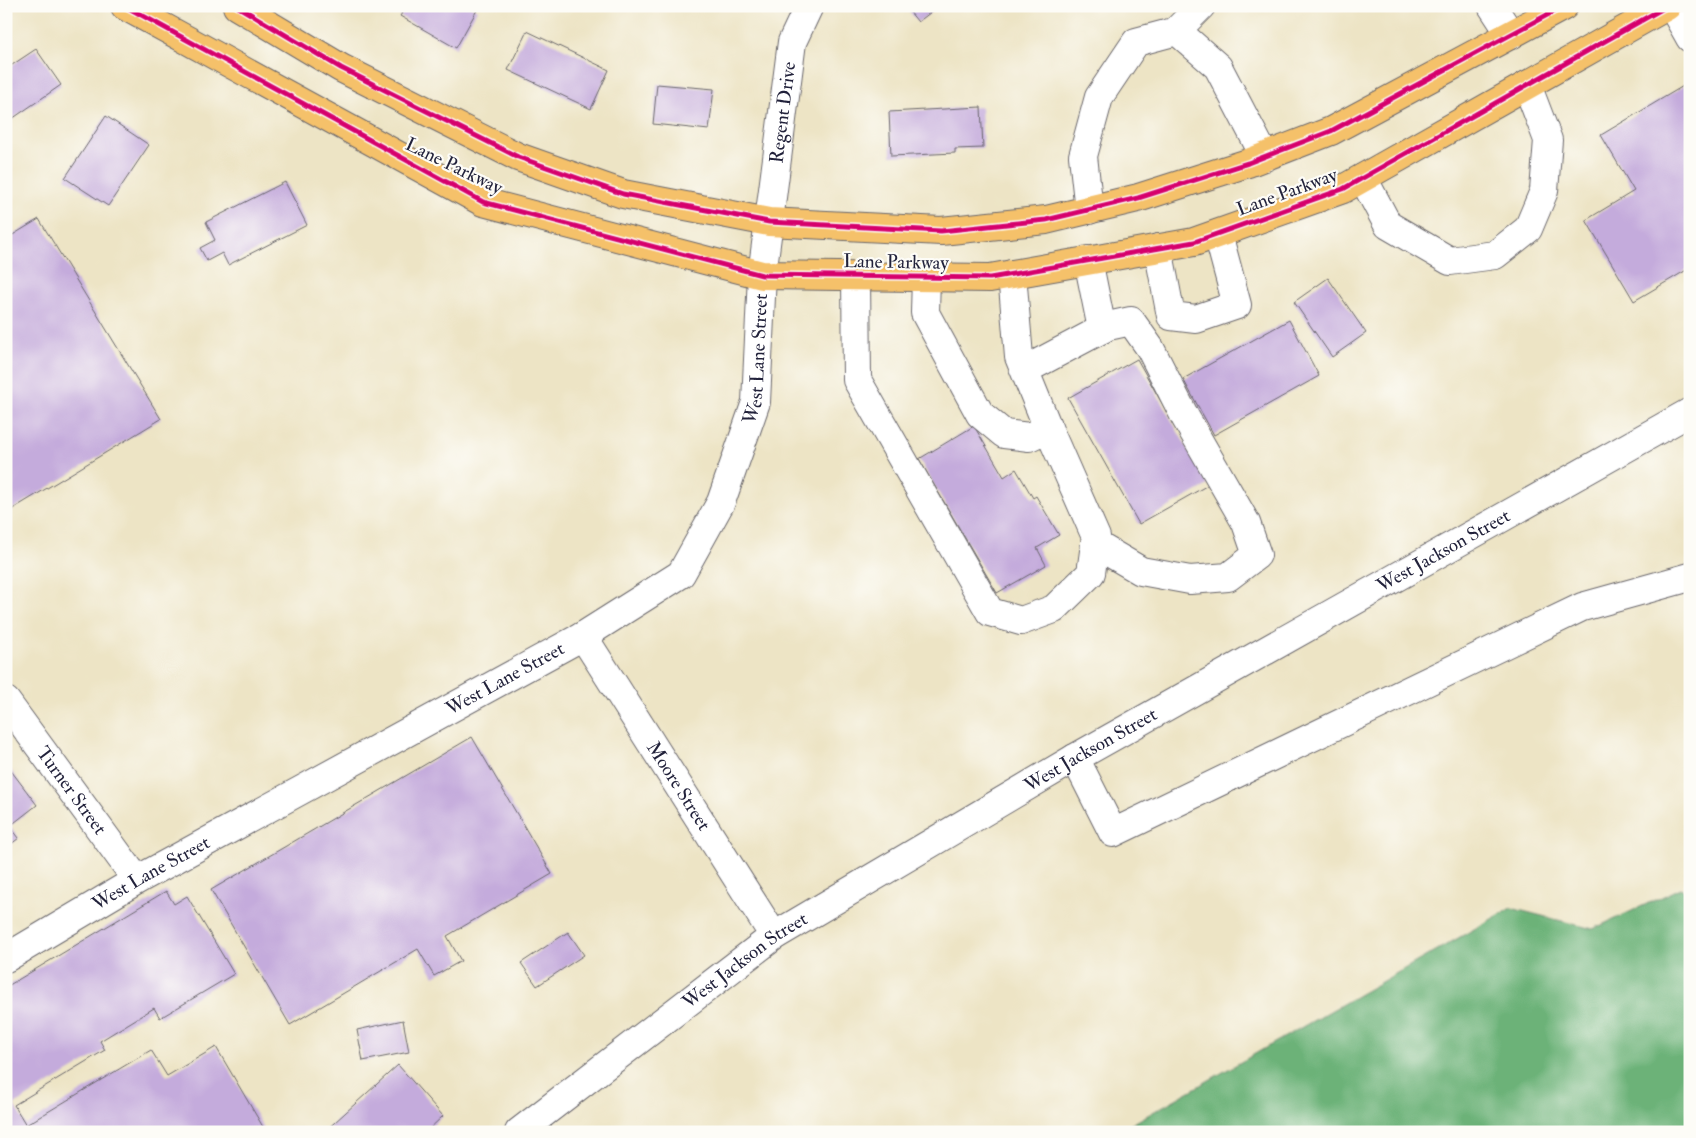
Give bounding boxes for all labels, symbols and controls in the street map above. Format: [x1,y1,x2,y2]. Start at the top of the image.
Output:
street label: Regent Drive [764,60,801,165]
street label: Lane Parkway [401,132,507,200]
street label: Lane Parkway [1233,162,1341,221]
street label: Lane Parkway [843,249,950,275]
street label: West Lane Street [737,293,773,428]
street label: West Jackson Street [1372,504,1514,598]
street label: West Lane Street [441,637,568,721]
street label: West Jackson Street [1019,702,1161,798]
street label: Moore Street [641,737,716,835]
street label: Turner Street [31,742,112,840]
street label: West Lane Street [87,830,214,917]
street label: West Jackson Street [677,907,812,1015]

